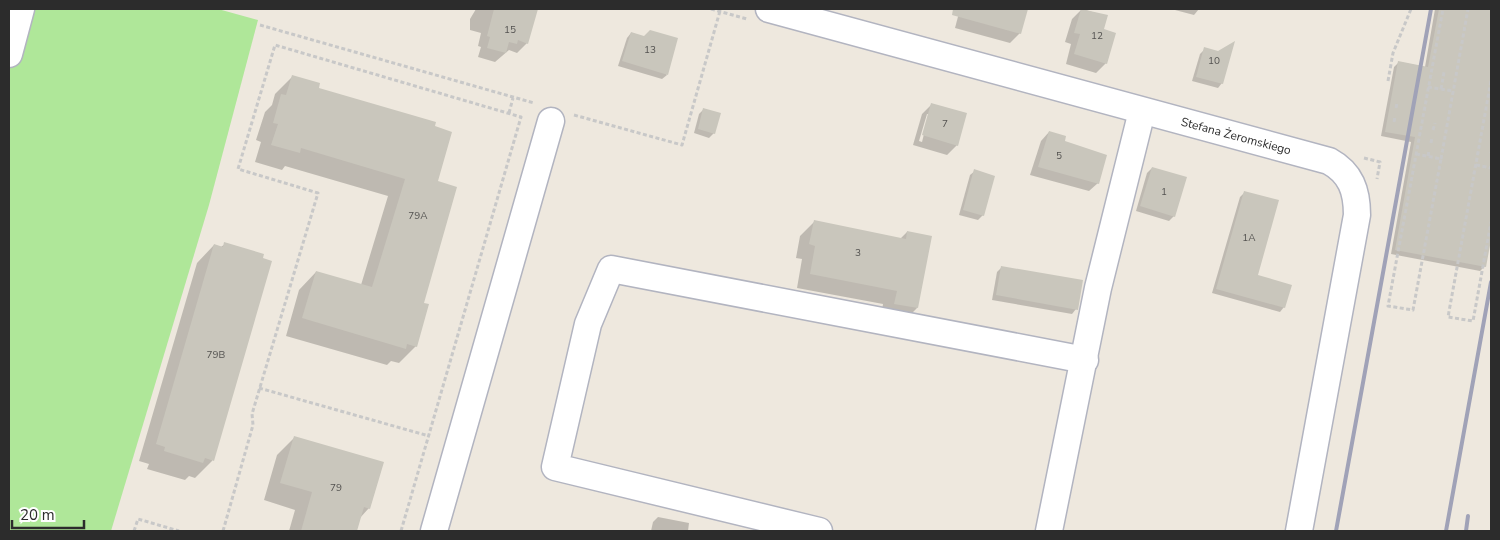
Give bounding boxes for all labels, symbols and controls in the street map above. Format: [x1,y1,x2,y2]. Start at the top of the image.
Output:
house number: 15 [504,23,516,37]
house number: 12 [1091,29,1103,43]
house number: 13 [644,43,656,57]
house number: 10 [1208,54,1220,68]
street label: Stefana Żeromskiego [1179,114,1293,159]
house number: 7 [942,117,948,131]
house number: 5 [1056,149,1062,163]
house number: 1 [1161,185,1167,199]
house number: 79A [408,209,428,223]
house number: 1A [1242,231,1256,245]
house number: 3 [855,246,861,260]
house number: 79B [207,348,226,362]
house number: 79 [330,481,342,495]
scale bar [12,498,85,530]
text: 20 m [20,505,55,525]

